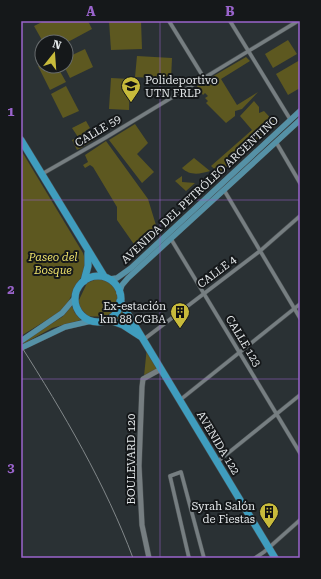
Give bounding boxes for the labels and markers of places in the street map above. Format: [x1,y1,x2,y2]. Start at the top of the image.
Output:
place label: Polideportivo UTN FRLP [145,74,218,100]
school or university icon: Polideportivo UTN FRLP [120,75,142,103]
place label: Ex-estación km 88 CGBA [100,300,166,326]
building icon: Ex-estación km 88 CGBA [169,301,191,329]
place label: Syrah Salón de Fiestas [191,500,255,526]
building icon: Syrah Salón de Fiestas [258,501,280,529]

